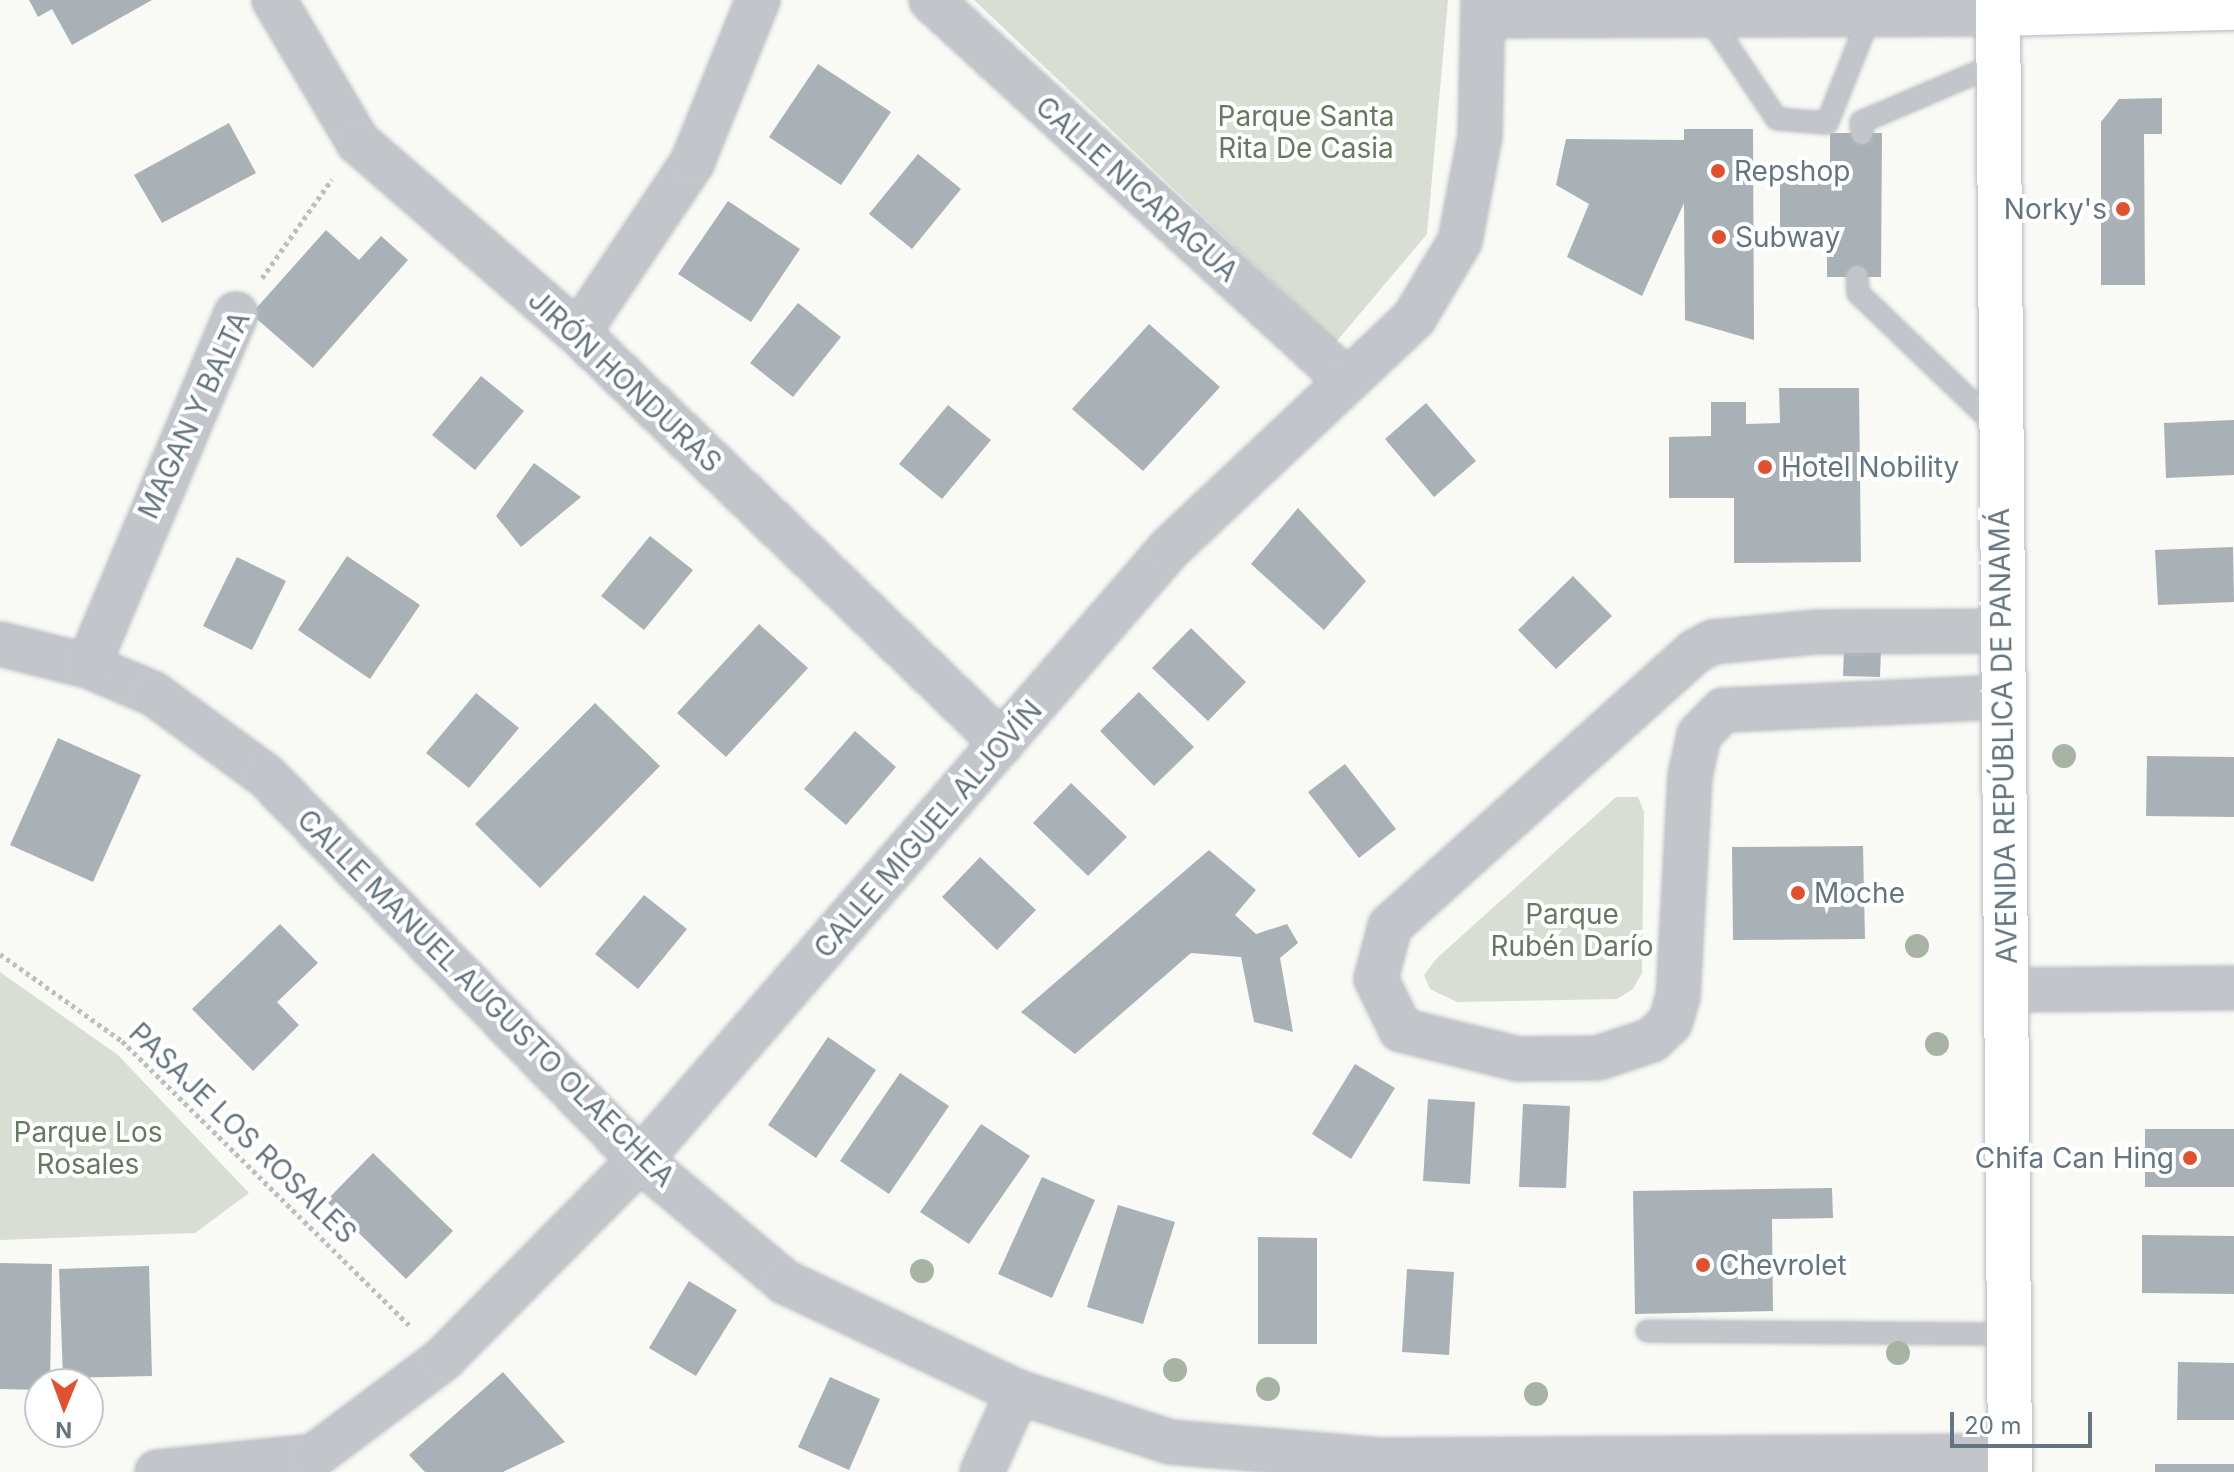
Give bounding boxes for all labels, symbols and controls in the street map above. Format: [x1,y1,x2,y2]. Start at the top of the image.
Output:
street label: CALLE NICARAGUA [1029,89,1245,289]
park label: Parque Santa Rita De Casia [1218,99,1394,165]
place label: Repshop [1734,154,1850,188]
marker: Repshop [1709,162,1727,180]
place label: Norky's [2004,192,2107,226]
marker: Norky's [2114,200,2132,218]
place label: Subway [1735,220,1840,254]
marker: Subway [1710,228,1728,246]
street label: JIRÓN HONDURAS [522,283,728,479]
street label: MAGAN Y BALTA [131,306,257,524]
place label: Hotel Nobility [1781,450,1959,484]
marker: Hotel Nobility [1756,458,1774,476]
street label: AVENIDA REPÚBLICA DE PANAMÁ [1982,508,2024,964]
street label: CALLE MIGUEL ALJOVÍN [807,693,1049,965]
street label: CALLE MANUEL AUGUSTO OLAECHEA [291,803,681,1193]
place label: Moche [1814,876,1905,910]
marker: Moche [1789,884,1807,902]
park label: Parque Rubén Darío [1491,897,1653,963]
street label: PASAJE LOS ROSALES [122,1016,364,1250]
park label: Parque Los Rosales [14,1115,162,1181]
place label: Chifa Can Hing [1975,1141,2174,1175]
marker: Chifa Can Hing [2181,1149,2199,1167]
place label: Chevrolet [1719,1248,1847,1282]
marker: Chevrolet [1694,1256,1712,1274]
north arrow [24,1368,104,1448]
scale bar [1954,1396,2096,1446]
text: 20 m [1964,1411,2022,1440]
text: N [55,1417,72,1443]

